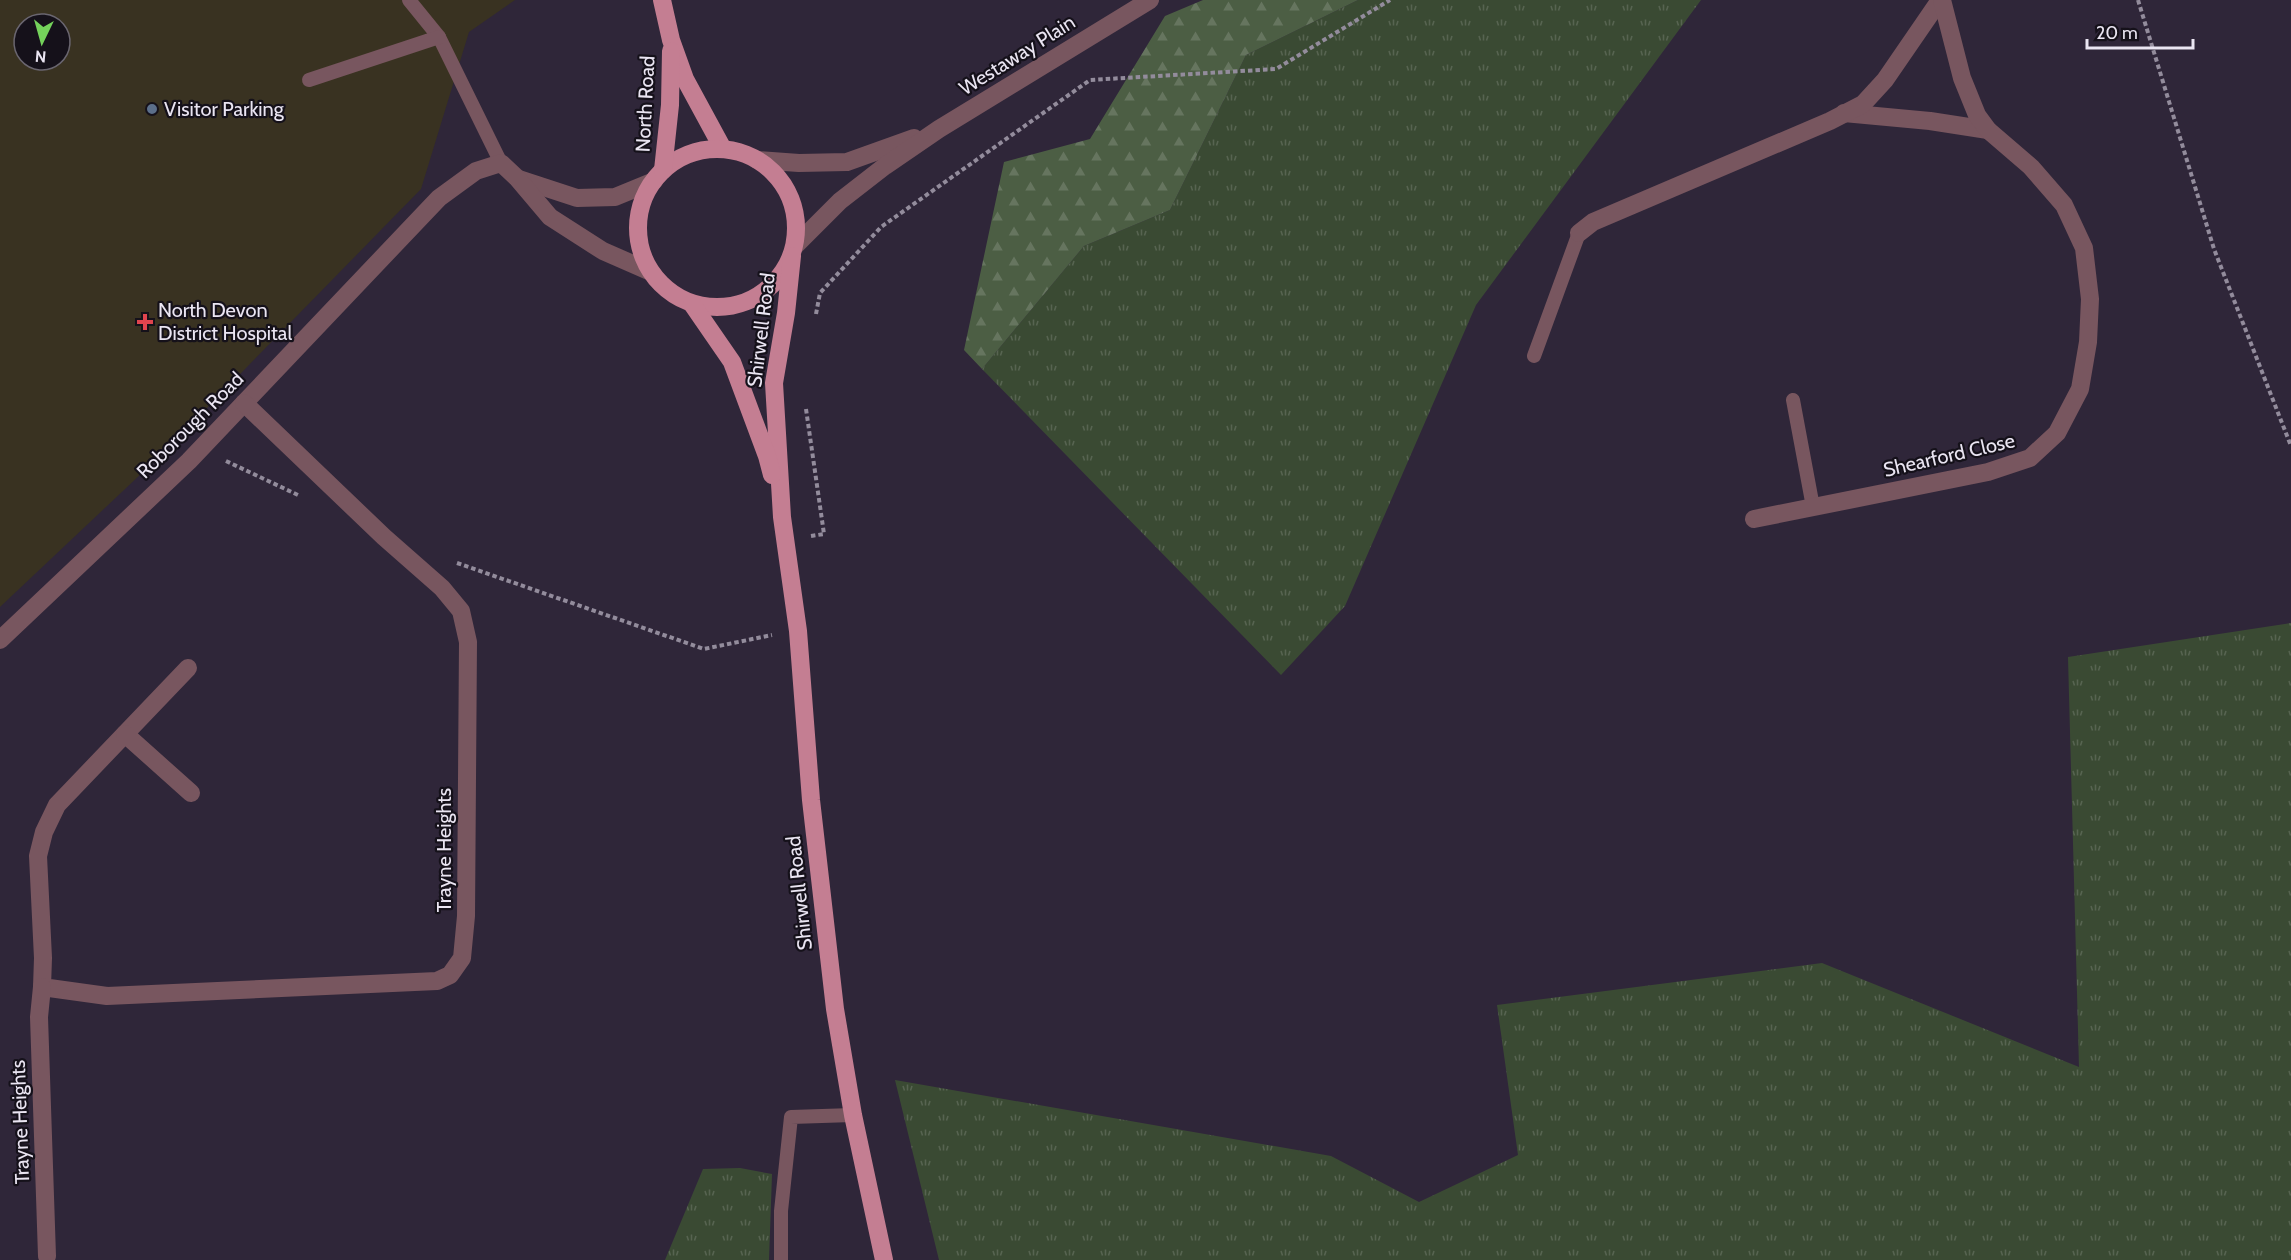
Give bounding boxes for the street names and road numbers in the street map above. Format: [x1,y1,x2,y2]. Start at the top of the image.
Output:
street label: Westaway Plain [955,10,1079,100]
street label: North Road [630,55,660,153]
street label: Shirwell Road [742,272,780,388]
street label: Roborough Road [132,367,248,483]
street label: Shearford Close [1881,428,2017,482]
street label: Trayne Heights [432,788,456,912]
street label: Shirwell Road [781,835,817,951]
street label: Trayne Heights [6,1059,34,1185]

